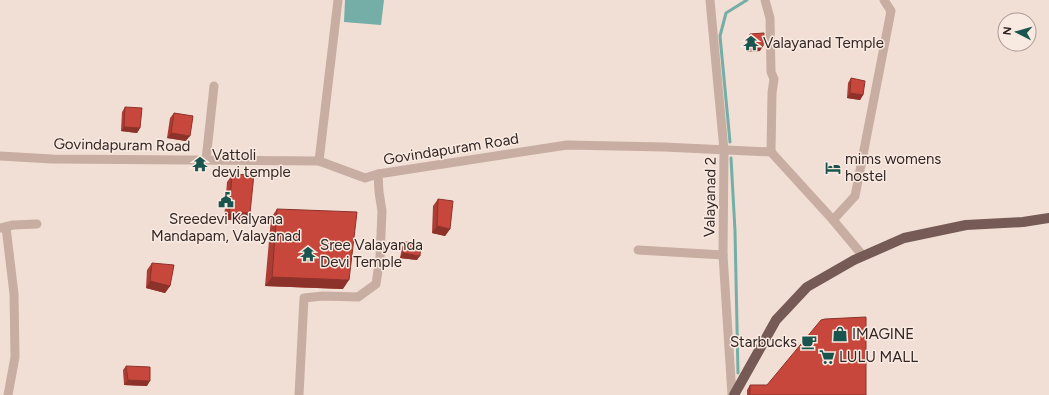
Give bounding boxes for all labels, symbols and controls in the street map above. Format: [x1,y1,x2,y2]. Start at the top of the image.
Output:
north arrow [997,12,1037,52]
text: N [1001,26,1014,36]
temple icon: Valayanad Temple [742,34,760,52]
place label: Valayanad Temple [763,34,884,52]
street label: Govindapuram Road [382,129,520,169]
street label: Govindapuram Road [53,135,191,155]
place label: Vattoli devi temple [212,146,291,181]
place label: mims womens hostel [845,150,941,185]
temple icon: Vattoli devi temple [191,155,209,173]
street label: Valayanad 2 [700,157,720,237]
hotel icon: mims womens hostel [824,159,842,177]
public building icon: Sreedevi Kalyana Mandapam, Valayanad [217,191,235,209]
place label: Sreedevi Kalyana Mandapam, Valayanad [151,210,301,245]
place label: Sree Valayanda Devi Temple [320,236,423,271]
temple icon: Sree Valayanda Devi Temple [299,245,317,263]
shop icon: IMAGINE [831,325,849,343]
place label: IMAGINE [852,325,914,343]
place label: Starbucks [730,333,797,351]
cafe icon: Starbucks [800,333,818,351]
supermarket icon: LULU MALL [818,348,836,366]
place label: LULU MALL [839,348,918,366]

